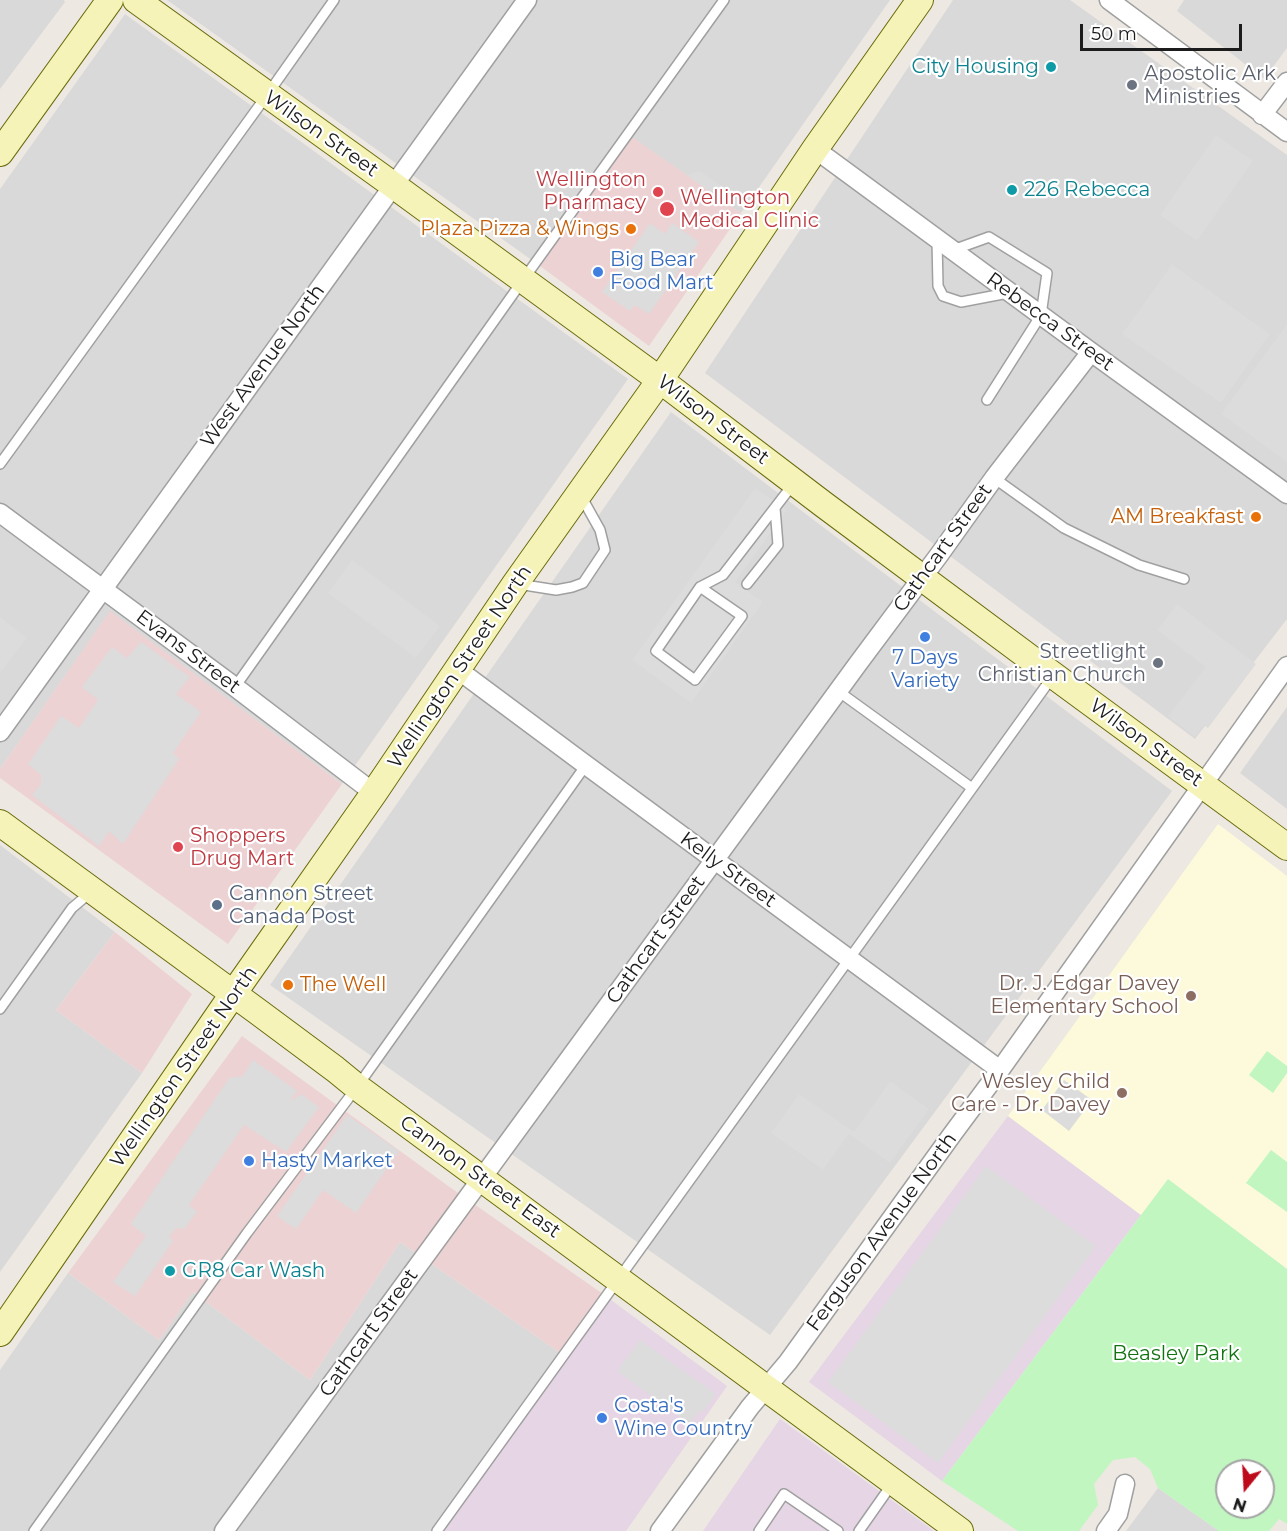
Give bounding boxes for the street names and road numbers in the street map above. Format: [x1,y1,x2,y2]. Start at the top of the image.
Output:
street label: Wilson Street [259,86,383,182]
street label: Rebecca Street [981,268,1119,376]
street label: West Avenue North [196,280,330,452]
street label: Wilson Street [652,370,774,470]
street label: Cathcart Street [888,479,998,617]
street label: Wellington Street North [383,561,537,773]
street label: Evans Street [131,605,245,699]
street label: Wilson Street [1085,694,1207,792]
street label: Kelly Street [675,827,781,913]
street label: Cathcart Street [601,871,711,1009]
street label: Wellington Street North [105,962,263,1172]
street label: Cannon Street East [395,1111,565,1243]
street label: Ferguson Avenue North [802,1128,962,1336]
street label: Cathcart Street [314,1264,424,1402]

